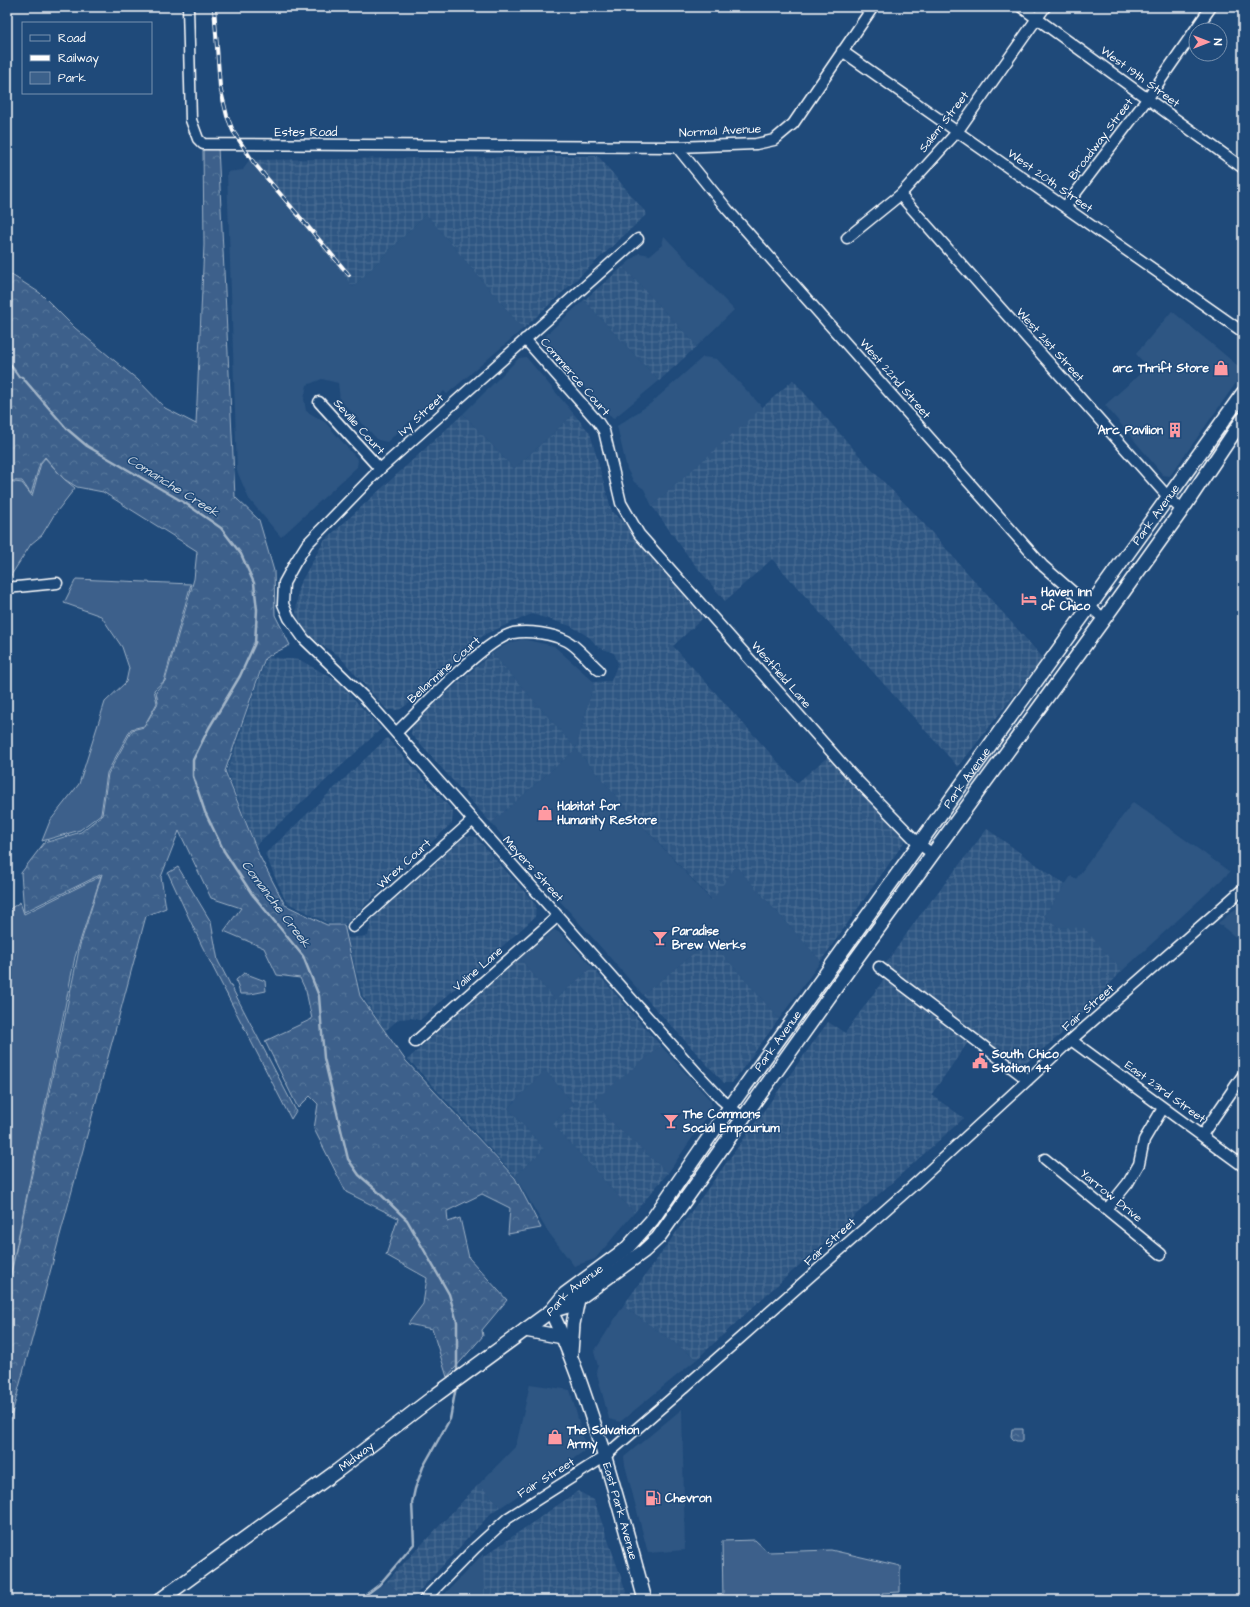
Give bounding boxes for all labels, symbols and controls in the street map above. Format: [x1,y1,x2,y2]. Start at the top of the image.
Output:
legend [22,22,152,94]
north arrow [1188,22,1228,62]
text: Road [58,30,86,47]
text: N [1210,39,1225,46]
street label: West 19th Street [1097,42,1183,112]
text: Railway [58,50,99,68]
text: Park [58,70,86,87]
street label: Salem Street [915,88,973,156]
street label: Broadway Street [1065,94,1138,184]
street label: Normal Avenue [679,120,762,142]
street label: Estes Road [275,124,337,141]
street label: West 20th Street [1004,145,1096,217]
street label: West 21st Street [1012,304,1088,386]
street label: Commerce Court [536,334,614,420]
street label: West 22nd Street [855,335,935,423]
shop icon: arc Thrift Store [1212,359,1230,377]
place label: arc Thrift Store [1112,360,1210,377]
street label: Ivy Street [394,390,448,441]
street label: Seville Court [329,395,389,459]
building icon: Arc Pavilion [1166,421,1184,439]
place label: Arc Pavilion [1098,422,1163,439]
water label: Comanche Creek [124,451,223,522]
street label: Park Avenue [1128,480,1184,548]
place label: Haven Inn of Chico [1041,584,1092,615]
hotel icon: Haven Inn of Chico [1020,590,1038,608]
street label: Bellarmine Court [404,633,484,707]
street label: Westfield Lane [747,638,815,713]
street label: Park Avenue [939,743,995,812]
place label: Habitat for Humanity ReStore [557,798,658,830]
shop icon: Habitat for Humanity ReStore [536,804,554,822]
street label: Meyers Street [498,832,568,907]
street label: Wrex Court [373,835,435,893]
water label: Comanche Creek [237,857,315,952]
place label: Paradise Brew Werks [672,923,746,954]
bar icon: Paradise Brew Werks [651,929,669,947]
street label: Valine Lane [449,942,507,996]
street label: Fair Street [1058,980,1118,1036]
street label: Park Avenue [750,1006,806,1075]
place label: South Chico Station 44 [991,1046,1059,1077]
public building icon: South Chico Station 44 [971,1052,989,1070]
street label: East 23rd Street [1121,1057,1209,1127]
place label: The Commons Social Empourium [682,1106,780,1138]
bar icon: The Commons Social Empourium [662,1112,680,1130]
street label: Yarrow Drive [1076,1165,1146,1227]
street label: Fair Street [800,1214,860,1270]
street label: Park Avenue [543,1260,607,1320]
place label: The Salvation Army [566,1422,639,1454]
shop icon: The Salvation Army [546,1428,564,1446]
street label: Midway [335,1437,378,1475]
street label: Fair Street [514,1454,578,1502]
street label: East Park Avenue [598,1460,642,1562]
fuel station icon: Chevron [644,1489,662,1507]
place label: Chevron [665,1490,712,1507]

